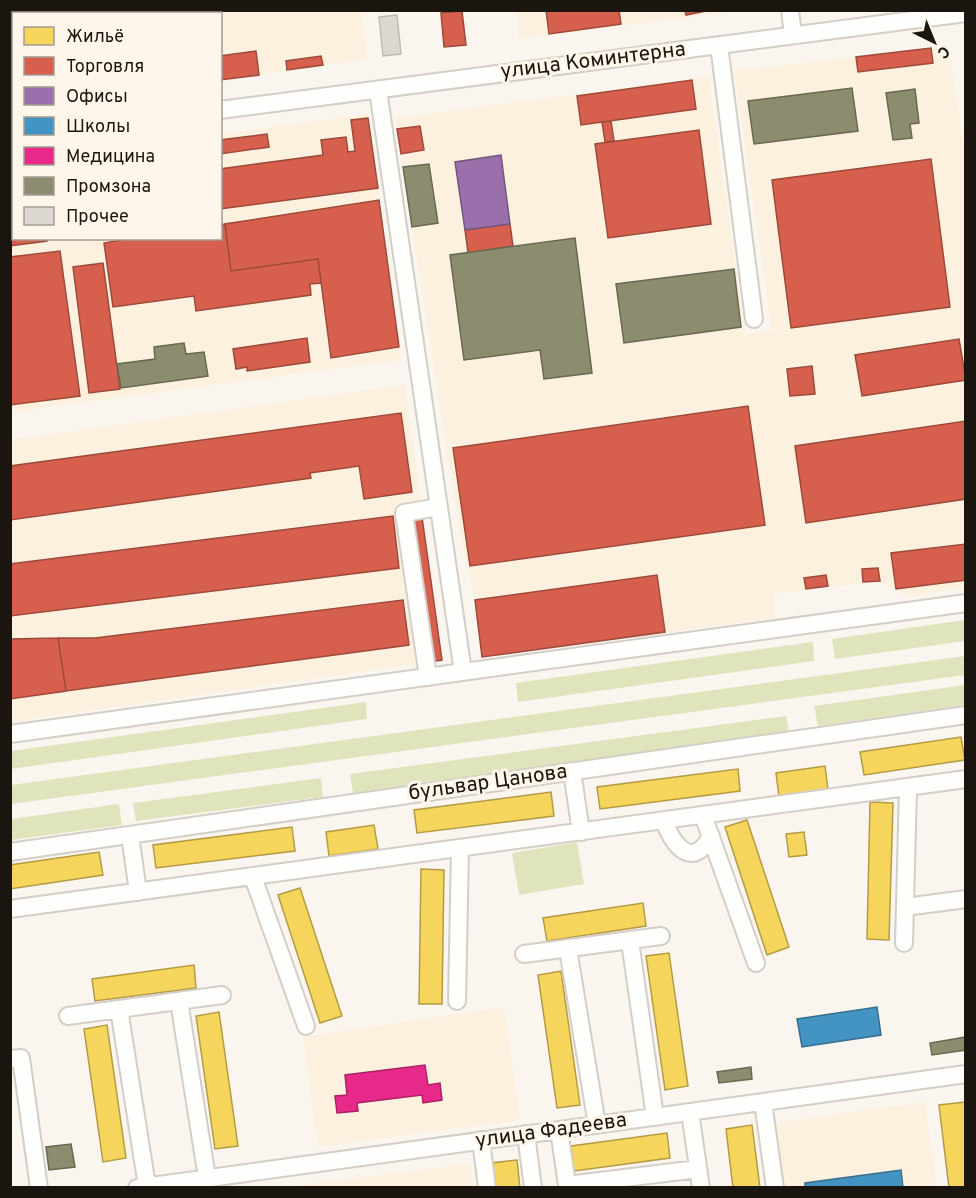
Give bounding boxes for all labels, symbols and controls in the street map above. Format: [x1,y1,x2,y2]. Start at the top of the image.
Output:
legend [12,12,222,240]
north arrow [904,12,964,72]
text: Жильё [66,26,124,49]
street label: улица Коминтерна [499,36,687,86]
text: С [932,41,953,62]
text: Торговля [66,56,144,79]
text: Офисы [66,86,128,109]
text: Школы [66,116,130,139]
text: Медицина [66,146,155,169]
text: Промзона [66,176,151,199]
text: Прочее [66,206,129,229]
street label: бульвар Цанова [407,758,569,808]
street label: улица Фадеева [473,1107,629,1155]

